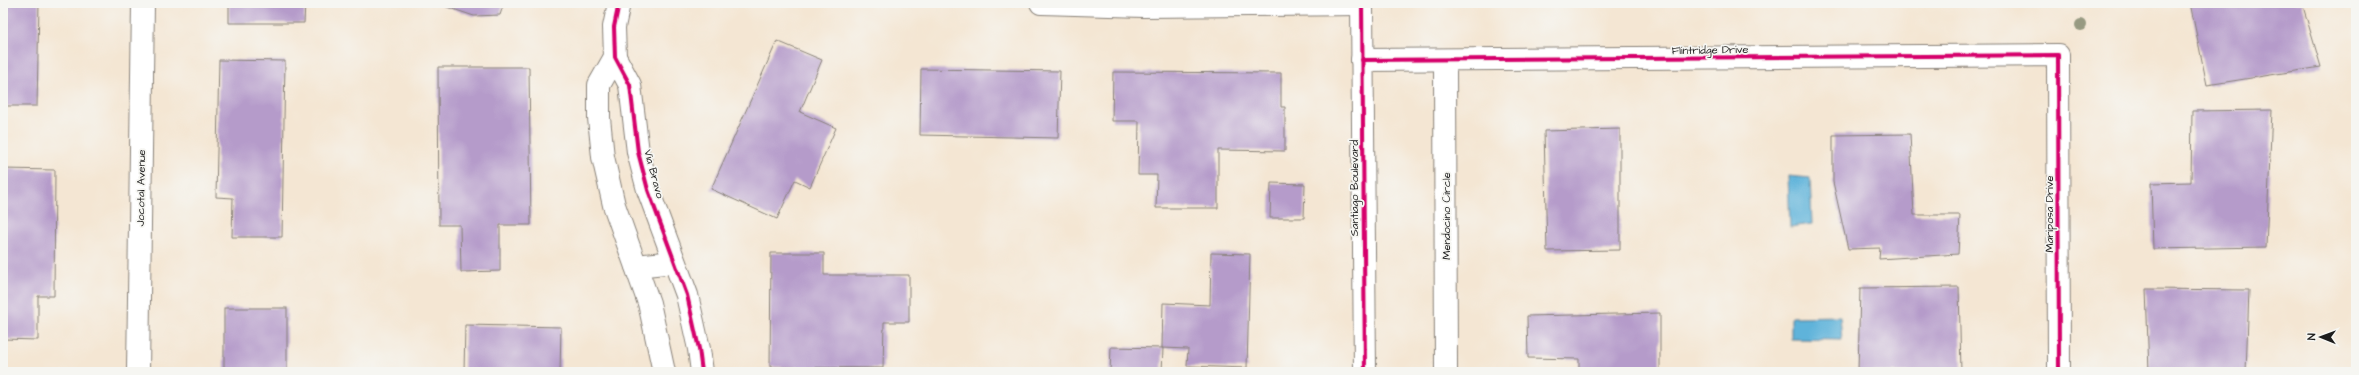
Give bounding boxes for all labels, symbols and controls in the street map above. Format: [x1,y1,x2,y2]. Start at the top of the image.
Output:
street label: Flintridge Drive [1671,42,1749,59]
street label: Santiago Boulevard [1347,139,1363,236]
street label: Via Bravo [640,148,668,201]
street label: Jocotal Avenue [133,149,149,227]
street label: Mendocino Circle [1439,172,1454,260]
street label: Mariposa Drive [2042,176,2057,252]
north arrow [2301,317,2341,357]
text: N [2304,333,2319,340]

